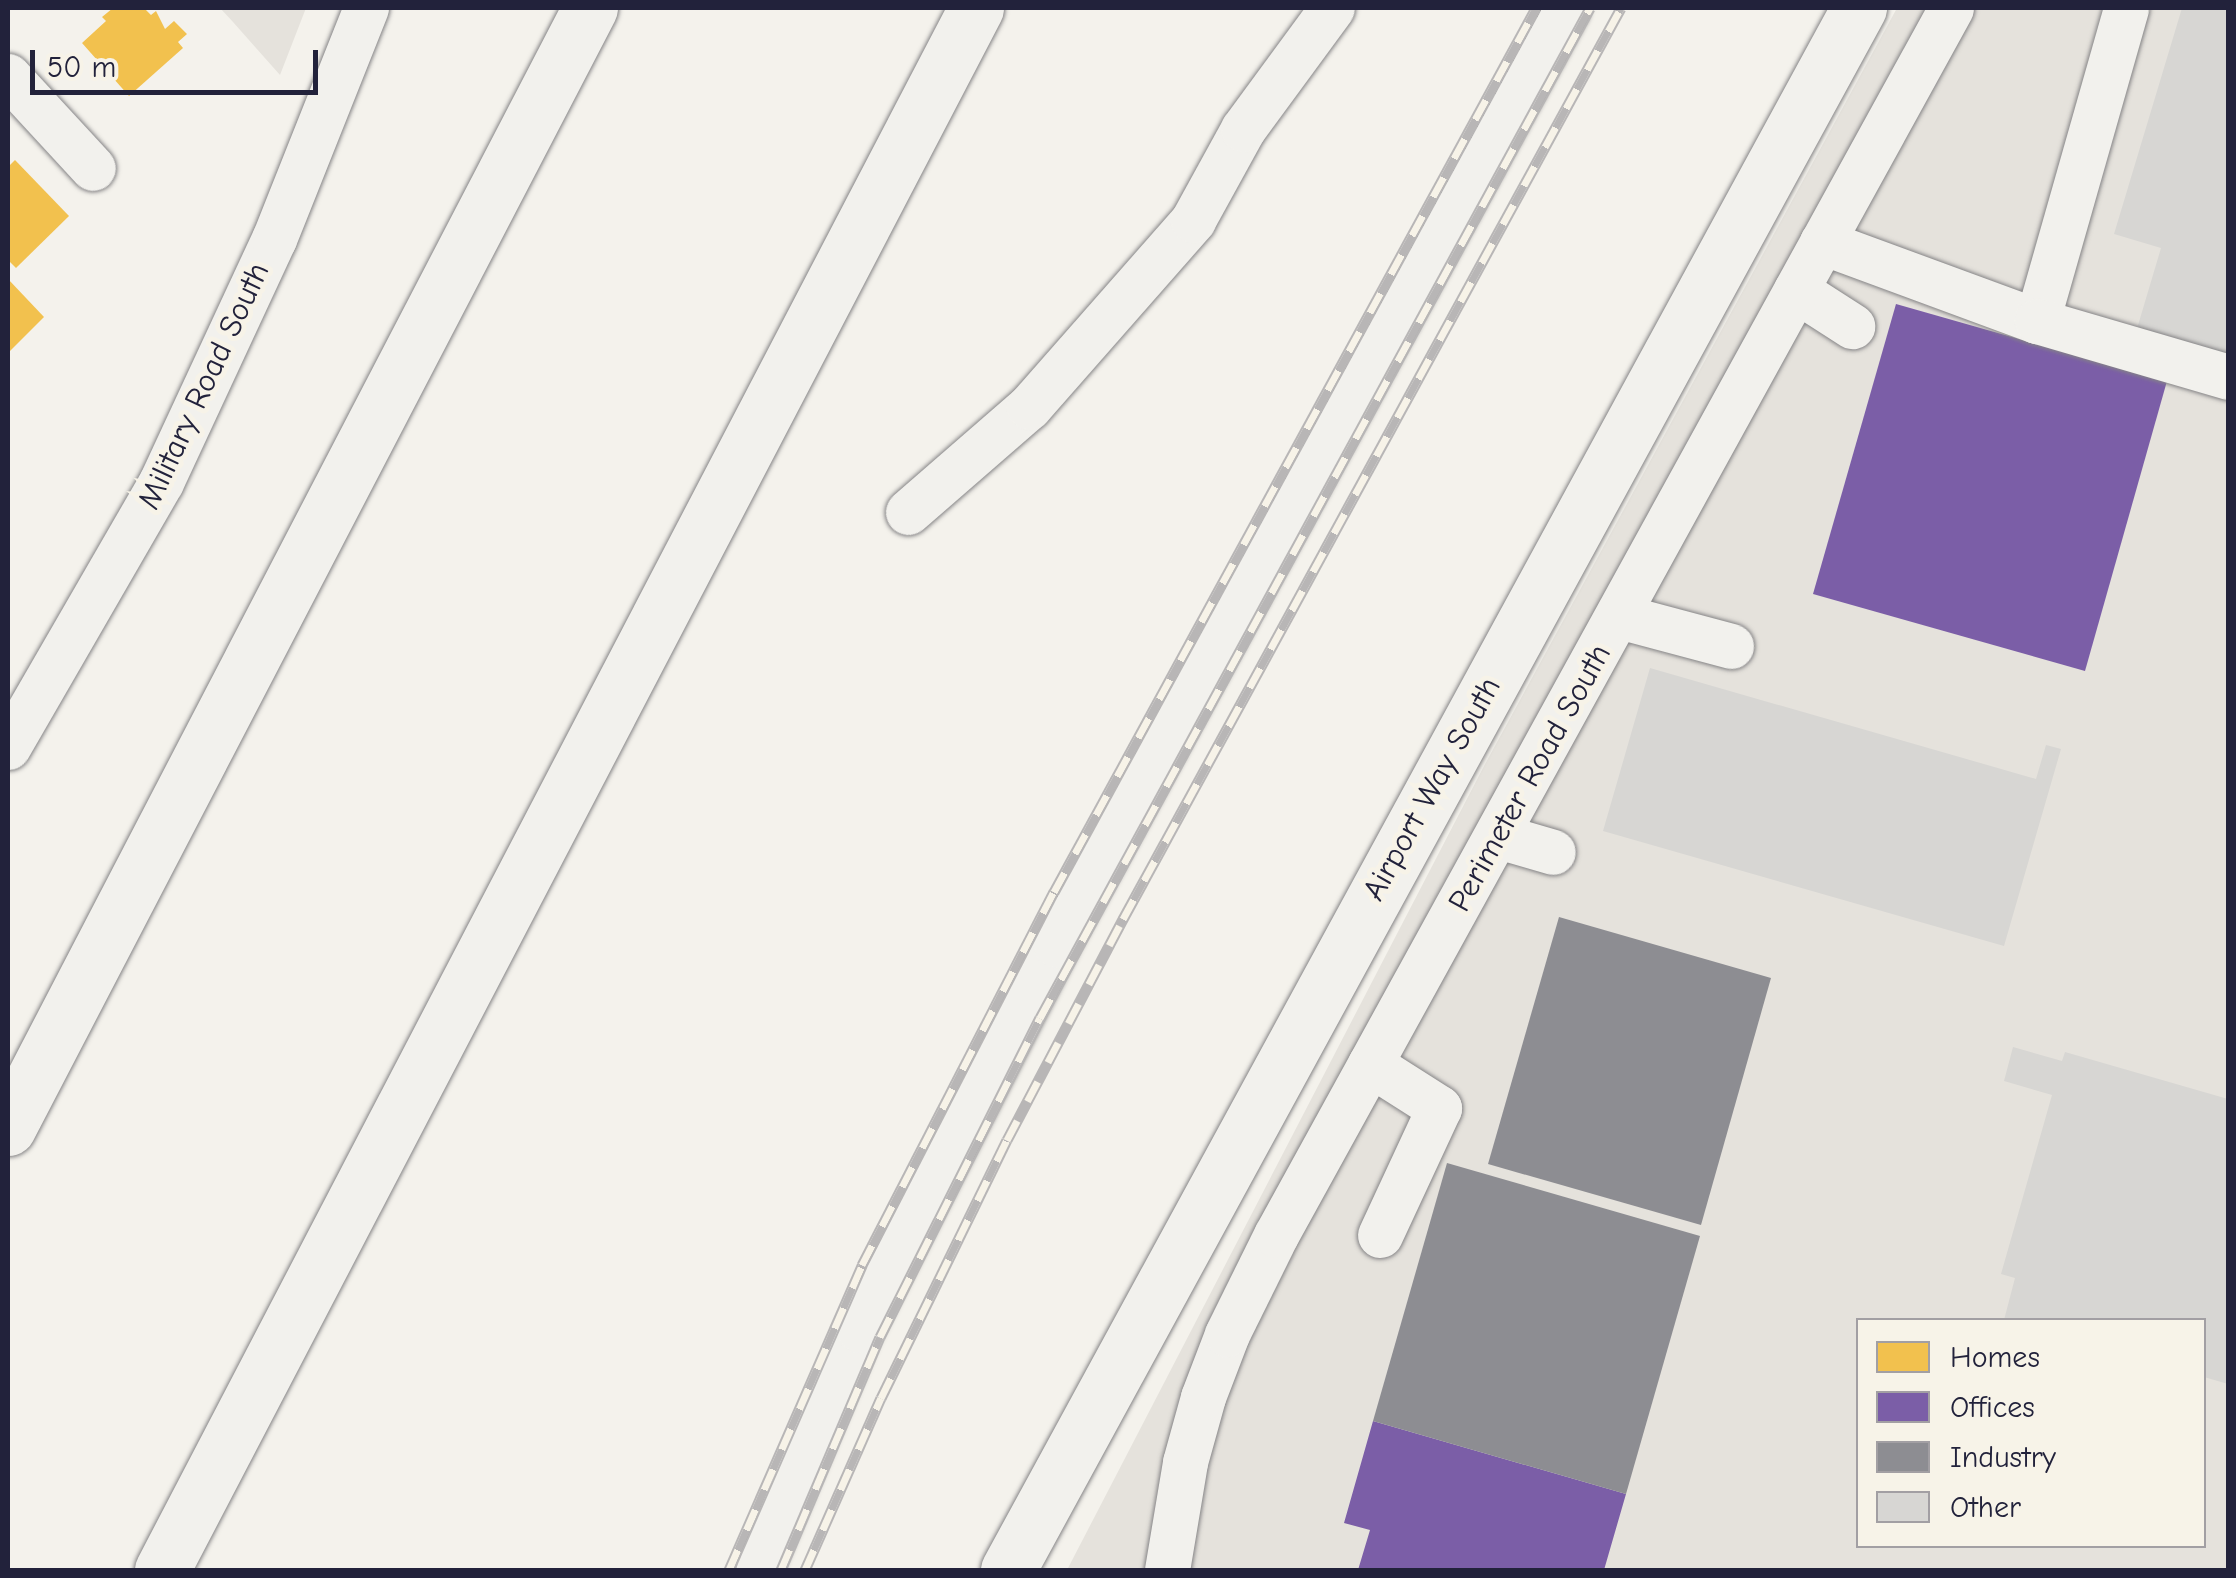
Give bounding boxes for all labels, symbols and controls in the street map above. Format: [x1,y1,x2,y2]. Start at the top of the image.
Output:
scale bar [35,30,322,92]
text: 50 m [47,50,116,85]
street label: Military Road South [130,257,278,515]
street label: Perimeter Road South [1441,638,1619,918]
street label: Airport Way South [1355,671,1509,907]
legend [1856,1318,2206,1548]
text: Homes [1950,1340,2040,1375]
text: Offices [1950,1390,2035,1425]
text: Industry [1950,1440,2056,1475]
text: Other [1950,1490,2021,1525]

